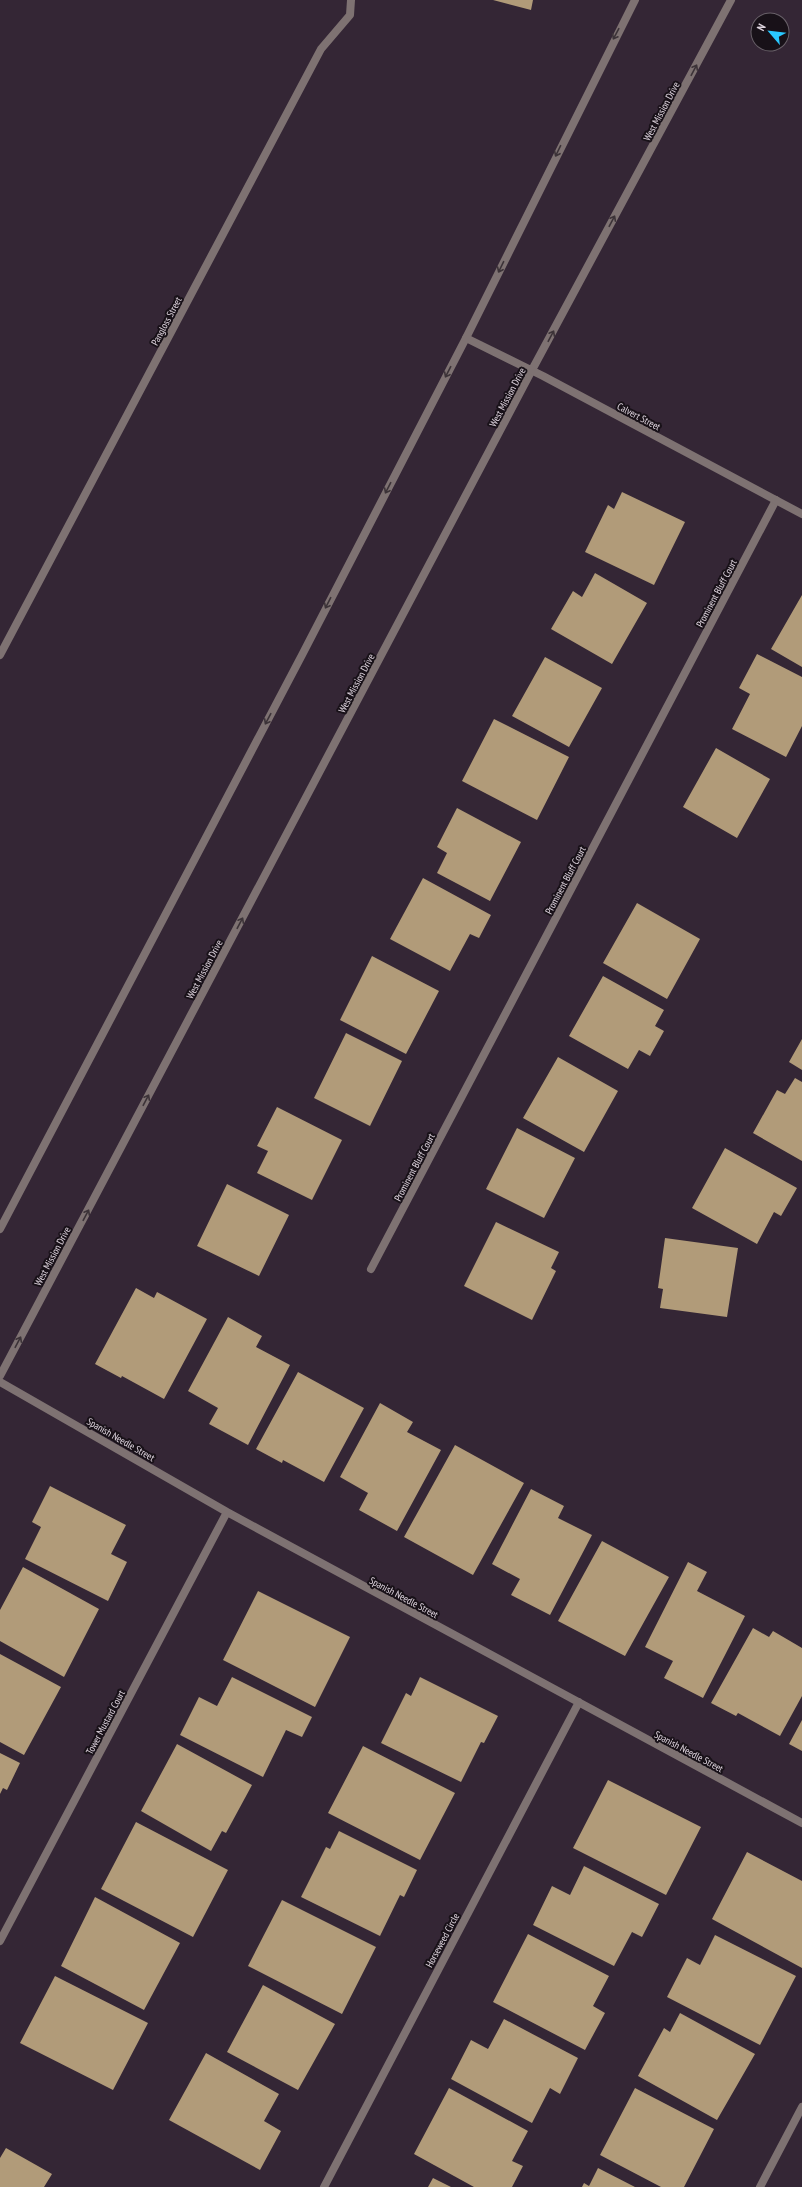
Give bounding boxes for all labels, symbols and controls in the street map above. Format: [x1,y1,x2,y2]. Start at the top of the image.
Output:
north arrow [750,12,790,52]
text: N [754,21,769,33]
one-way arrow [612,28,620,40]
one-way arrow [691,64,698,76]
street label: West Mission Drive [640,79,682,143]
one-way arrow [554,145,562,157]
one-way arrow [609,216,617,228]
one-way arrow [497,261,504,273]
street label: Pangloss Street [148,294,185,348]
one-way arrow [547,330,555,342]
street label: West Mission Drive [486,365,528,429]
one-way arrow [444,366,451,378]
street label: Calvert Street [615,400,663,433]
one-way arrow [384,482,391,494]
street label: Prominent Bluff Court [693,557,740,629]
one-way arrow [324,597,332,609]
street label: West Mission Drive [335,651,377,715]
one-way arrow [264,712,272,724]
street label: Prominent Bluff Court [542,844,589,916]
one-way arrow [237,917,244,929]
street label: West Mission Drive [183,937,225,1001]
one-way arrow [143,1094,151,1106]
street label: Prominent Bluff Court [391,1131,438,1203]
one-way arrow [82,1209,90,1221]
street label: West Mission Drive [31,1224,73,1288]
one-way arrow [15,1336,23,1348]
street label: Spanish Needle Street [84,1415,157,1464]
street label: Spanish Needle Street [367,1574,441,1621]
street label: Tower Mustard Court [83,1688,128,1757]
street label: Spanish Needle Street [652,1728,726,1775]
street label: Horseweed Circle [423,1911,462,1970]

